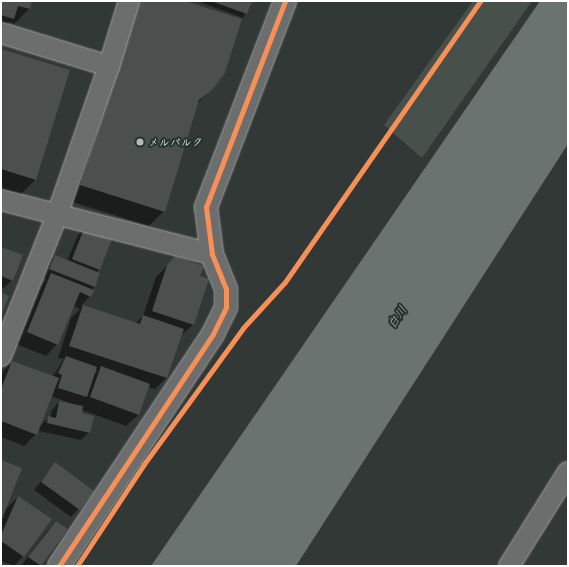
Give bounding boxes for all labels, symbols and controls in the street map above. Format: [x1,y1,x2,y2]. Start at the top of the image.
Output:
place label: メルパルク [148,135,203,149]
marker: メルパルク [135,137,145,147]
water label: 白川 [384,303,410,331]

